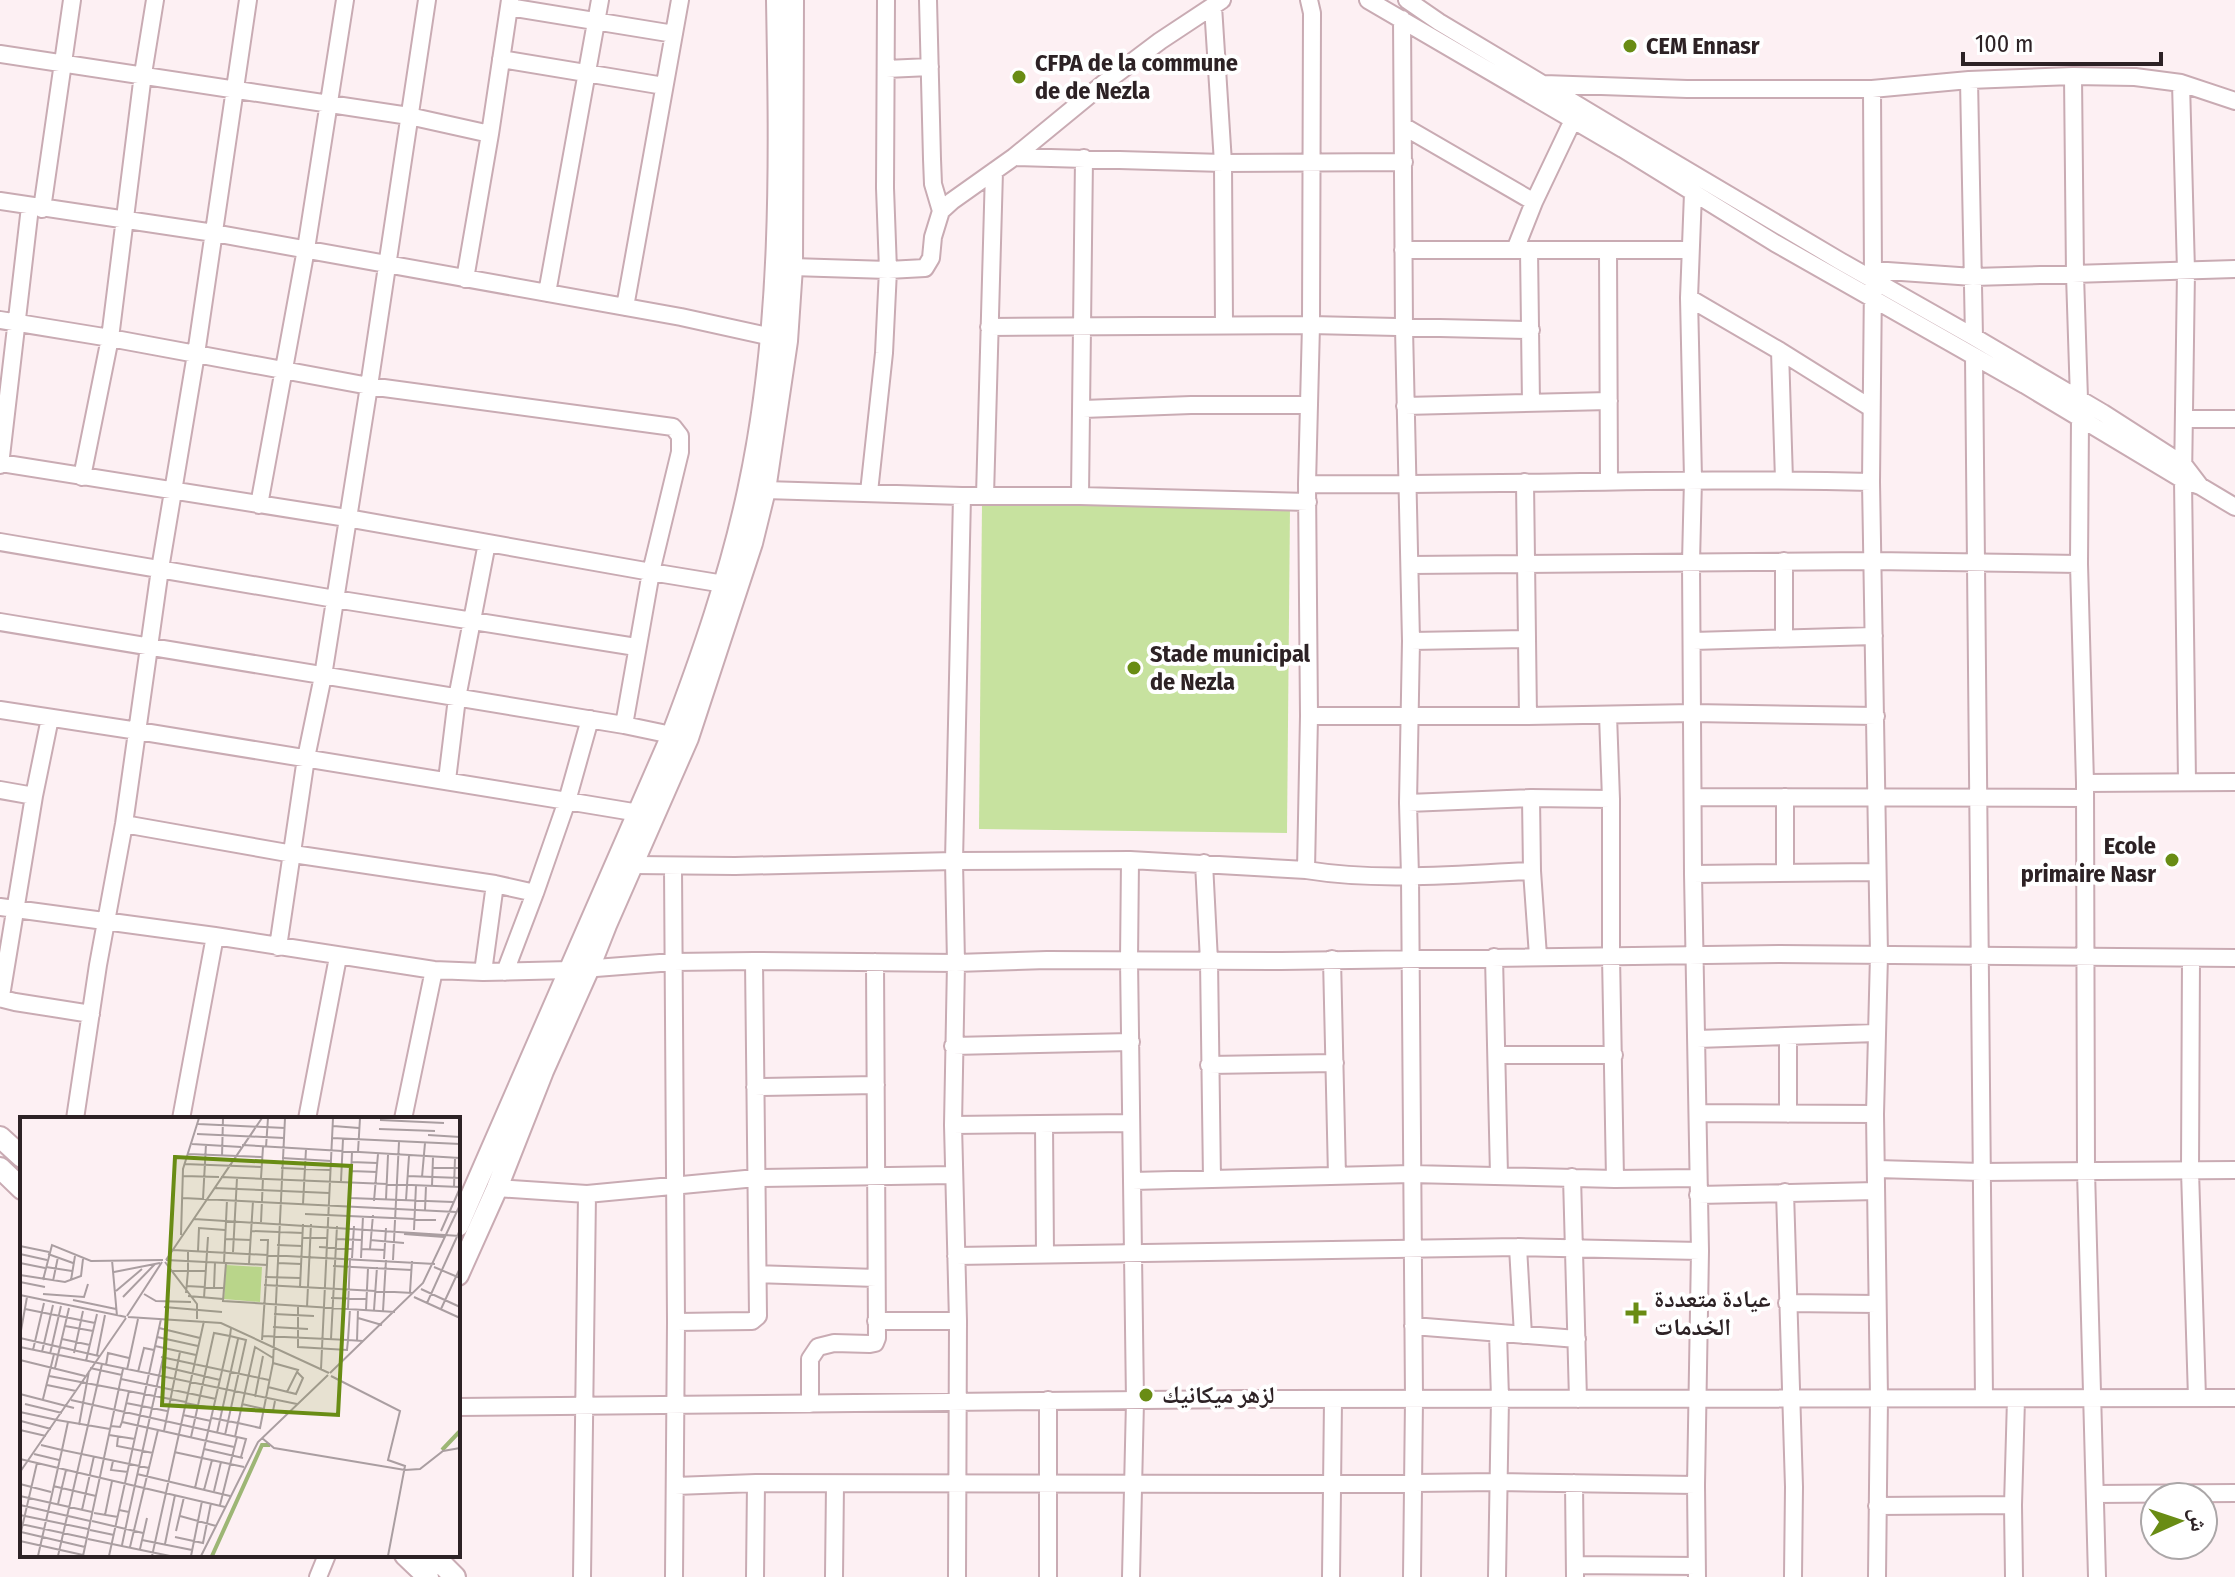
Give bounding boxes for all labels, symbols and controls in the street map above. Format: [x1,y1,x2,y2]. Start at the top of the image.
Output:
scale bar [1963,16,2161,66]
text: 100 m [1975,30,2033,58]
place label: CEM Ennasr [1646,32,1760,60]
marker: CEM Ennasr [1621,37,1639,55]
place label: CFPA de la commune de de Nezla [1035,49,1238,105]
marker: CFPA de la commune de de Nezla [1010,68,1028,86]
place label: Stade municipal de Nezla [1150,640,1311,696]
marker: Stade municipal de Nezla [1125,659,1143,677]
place label: Ecole primaire Nasr [2021,832,2156,888]
marker: Ecole primaire Nasr [2163,851,2181,869]
inset map [20,1117,460,1557]
place label: عيادة متعددة الخدمات [1654,1285,1771,1341]
marker: عيادة متعددة الخدمات [1625,1302,1647,1324]
place label: لزهر ميكانيك [1162,1381,1275,1409]
marker: لزهر ميكانيك [1137,1386,1155,1404]
north arrow [2139,1481,2219,1561]
text: ش [2184,1508,2213,1532]

